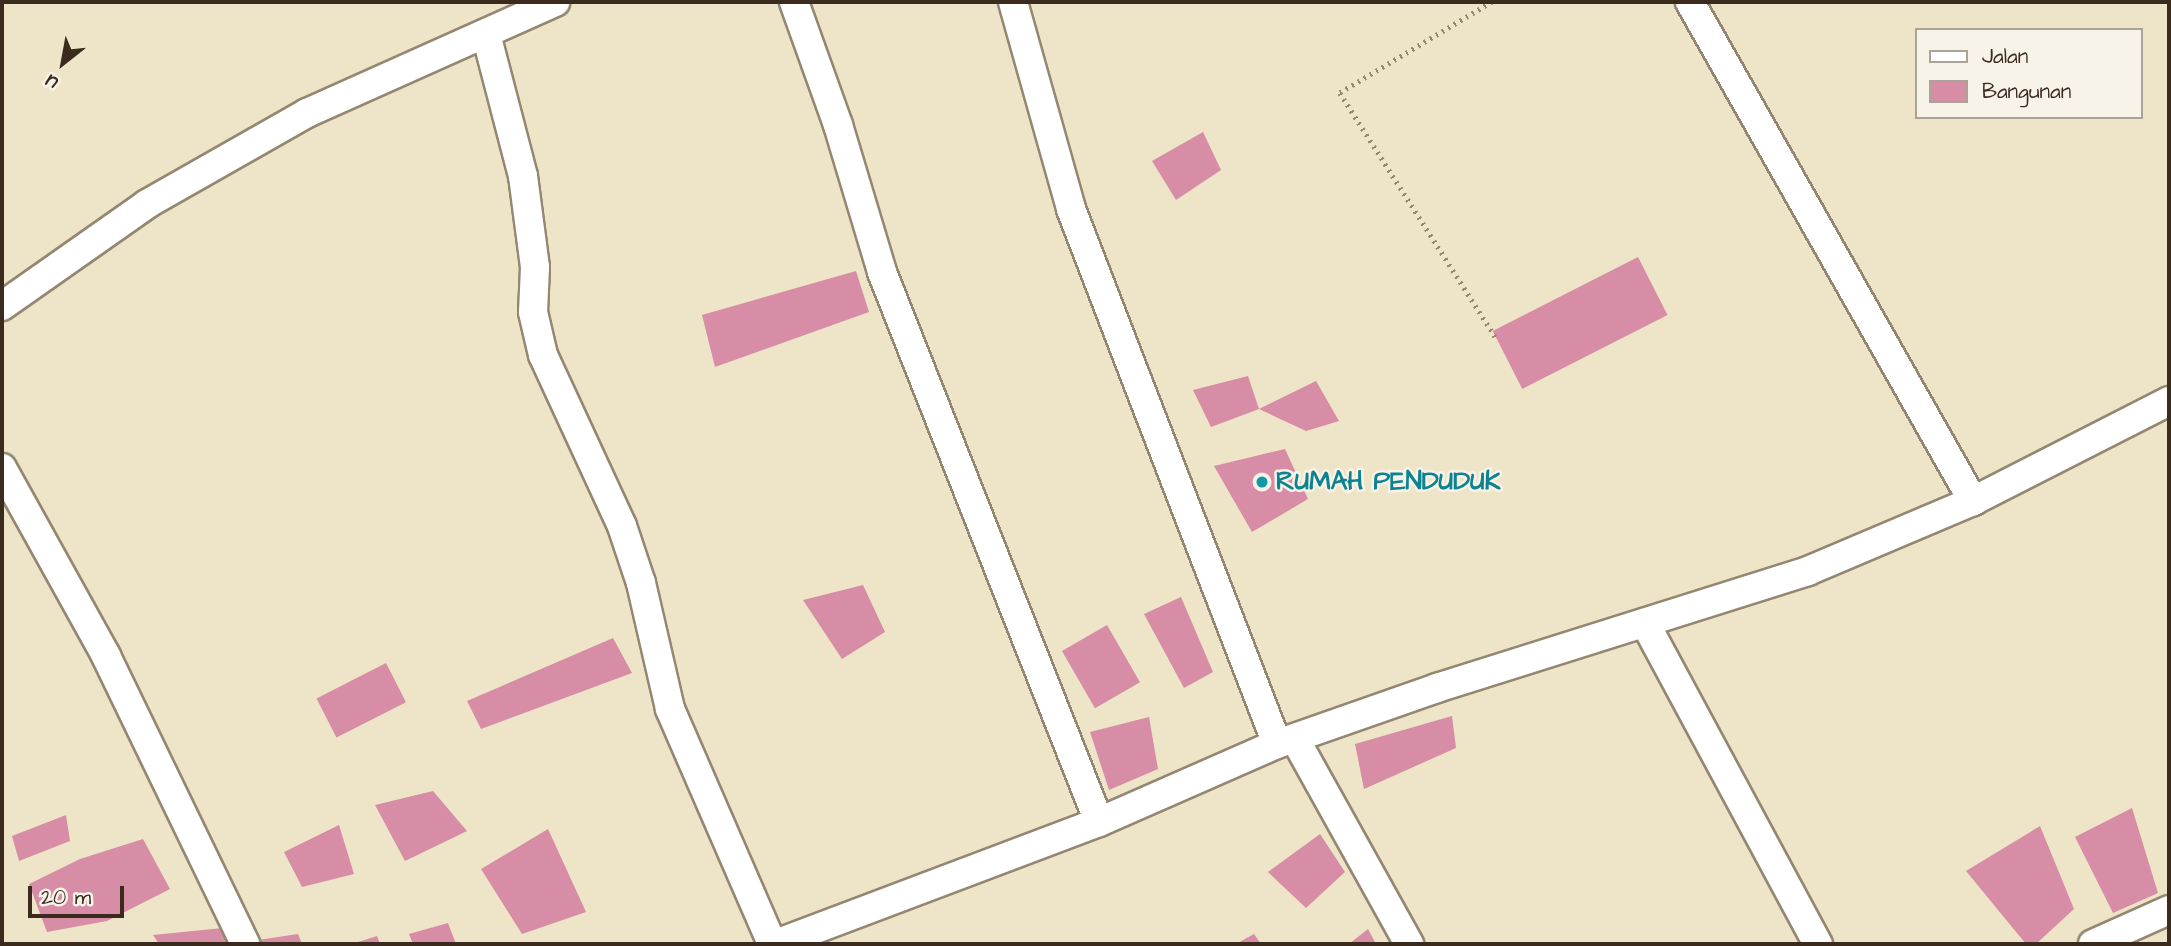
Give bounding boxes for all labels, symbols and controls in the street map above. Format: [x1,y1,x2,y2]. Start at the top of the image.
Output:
north arrow [28,28,98,98]
legend [1916,28,2143,119]
text: Jalan [1982,42,2028,71]
text: U [40,67,63,96]
text: Bangunan [1982,77,2071,106]
place label: RUMAH PENDUDUK [1276,466,1500,498]
marker: RUMAH PENDUDUK [1254,474,1270,490]
scale bar [32,872,128,916]
text: 20 m [41,883,91,912]

